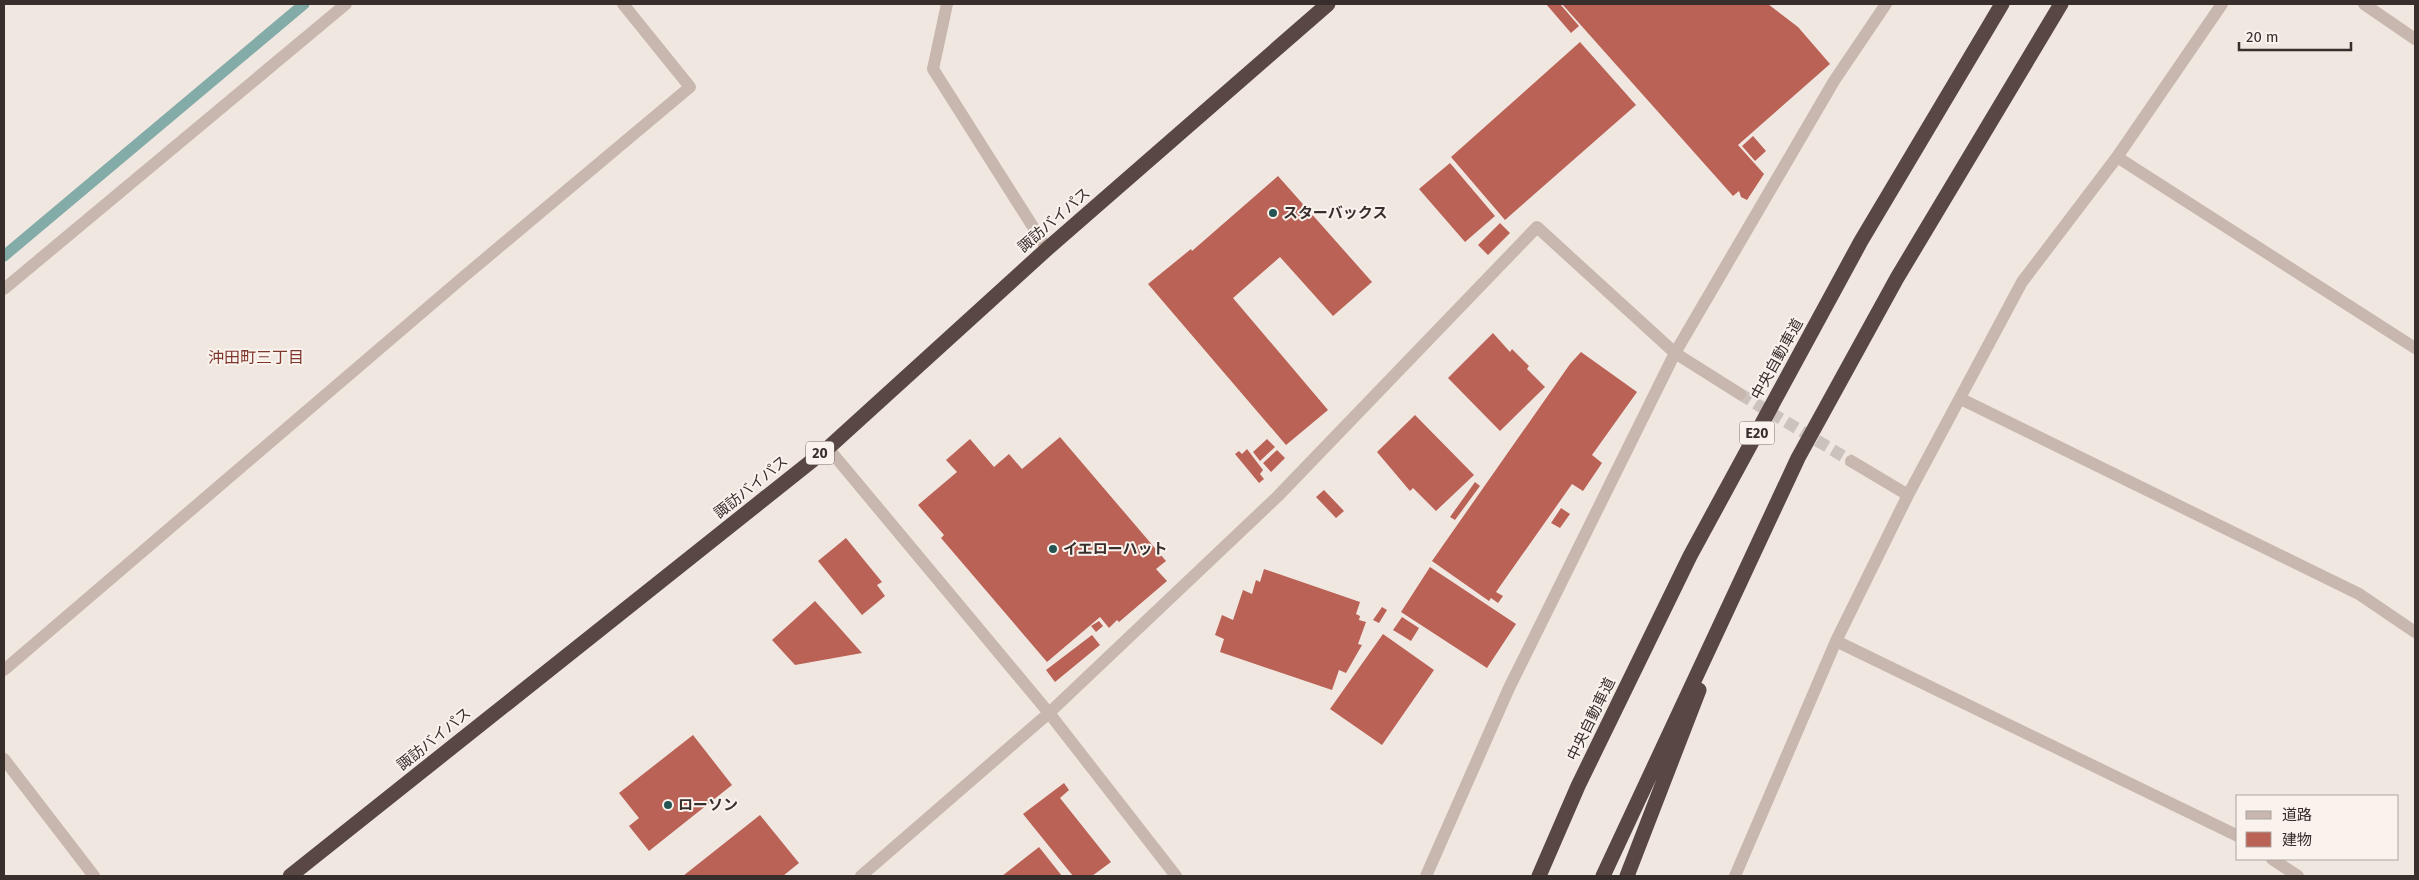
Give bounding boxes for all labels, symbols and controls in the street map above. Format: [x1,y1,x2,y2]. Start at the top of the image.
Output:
scale bar [2239,20,2352,52]
text: 20 m [2246,28,2279,46]
street label: 諏訪バイパス [1014,184,1094,256]
place label: スターバックス [1283,204,1387,222]
marker: スターバックス [1267,207,1279,219]
street label: 中央自動車道 [1747,315,1807,403]
district label: 沖田町三丁目 [208,348,304,367]
road number: E20 [1740,422,1774,444]
road number: 20 [806,442,834,464]
street label: 諏訪バイパス [710,452,792,522]
place label: イエローハット [1063,540,1168,558]
marker: イエローハット [1047,543,1059,555]
street label: 中央自動車道 [1563,675,1619,763]
street label: 諏訪バイパス [393,704,475,774]
legend [2236,795,2399,860]
place label: ローソン [678,796,738,814]
marker: ローソン [662,799,674,811]
text: 道路 [2282,806,2312,824]
text: 建物 [2282,831,2312,849]

